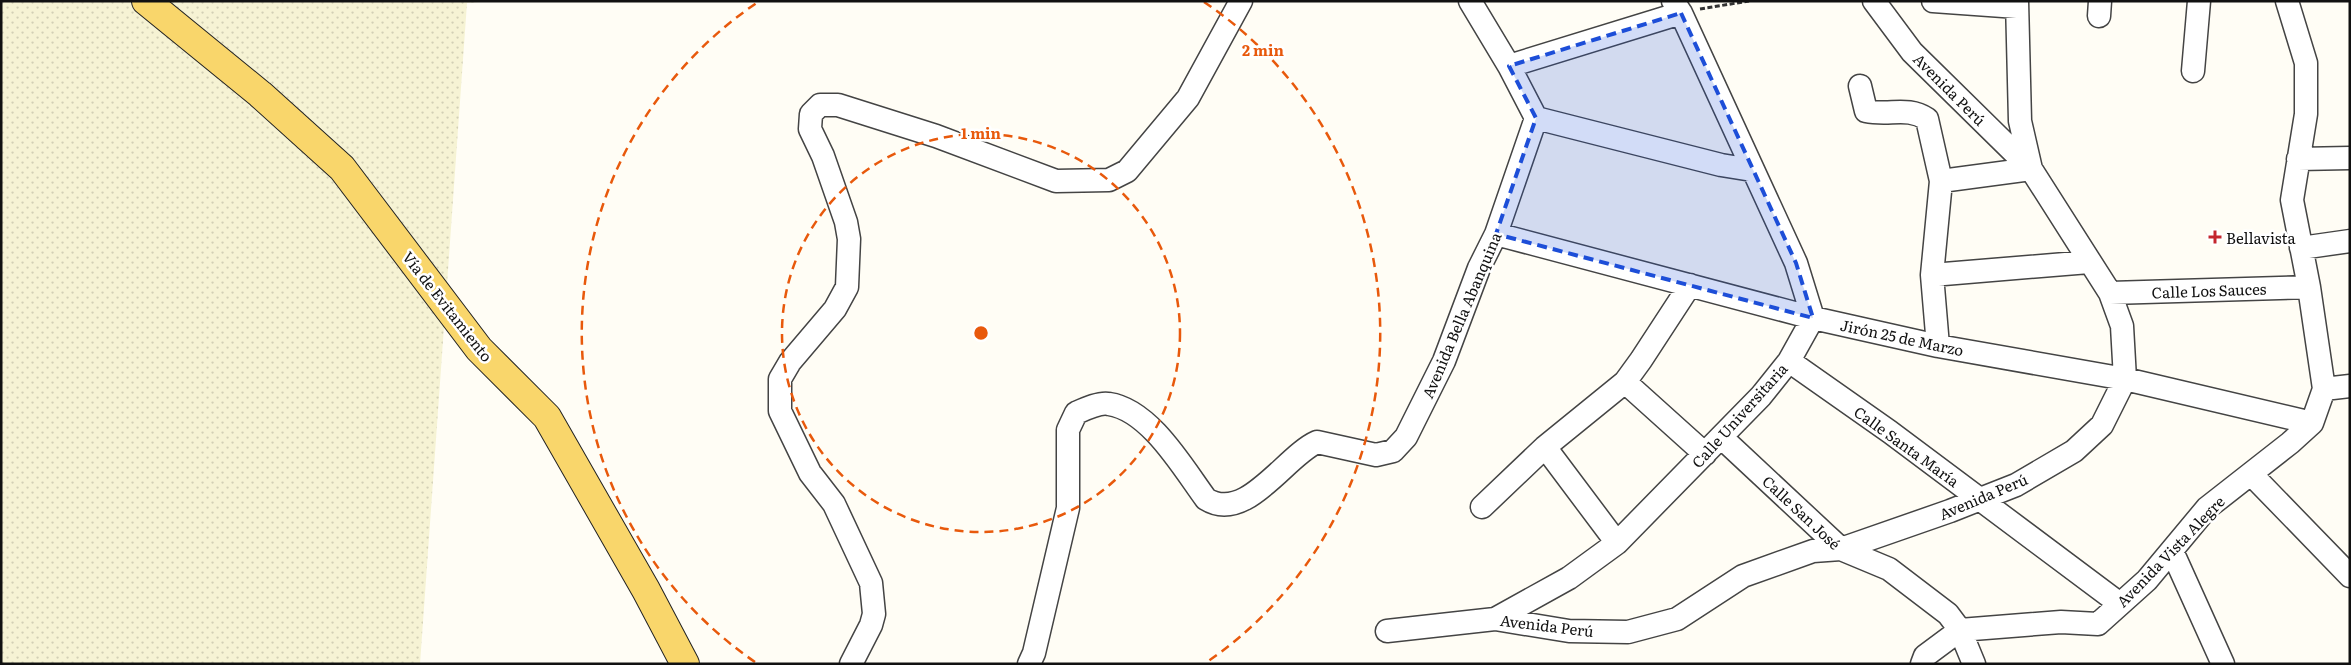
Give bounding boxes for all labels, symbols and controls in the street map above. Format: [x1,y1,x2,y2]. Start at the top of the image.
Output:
text: 2 min [1242,38,1285,61]
street label: Avenida Perú [1909,48,1992,131]
text: 1 min [961,121,1002,144]
place label: Bellavista [2226,226,2296,249]
street label: Avenida Bella Abanquina [1416,227,1507,402]
marker: Bellavista [2208,230,2222,244]
street label: Vía de Evitamiento [397,246,499,366]
street label: Calle Los Sauces [2151,276,2267,303]
street label: Jirón 25 de Marzo [1838,313,1966,361]
centre of rings [972,324,990,342]
street label: Calle Universitaria [1686,357,1793,472]
street label: Calle Santa María [1850,400,1965,493]
street label: Avenida Perú [1935,467,2031,525]
street label: Calle San José [1758,470,1846,555]
street label: Avenida Vista Alegre [2111,490,2230,612]
street label: Avenida Perú [1499,608,1596,642]

